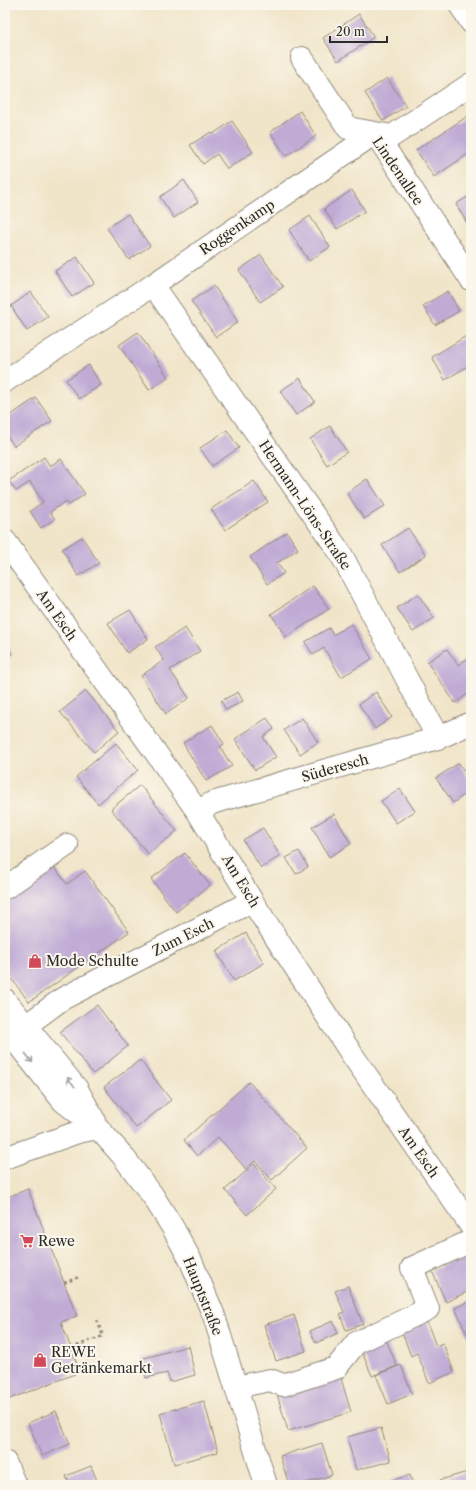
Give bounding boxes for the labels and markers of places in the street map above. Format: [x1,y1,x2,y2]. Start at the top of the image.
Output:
place label: Mode Schulte [46,952,139,970]
shop icon: Mode Schulte [27,953,43,969]
place label: Rewe [38,1232,75,1250]
supermarket icon: Rewe [19,1233,35,1249]
place label: REWE Getränkemarkt [51,1343,152,1377]
shop icon: REWE Getränkemarkt [32,1352,48,1368]

